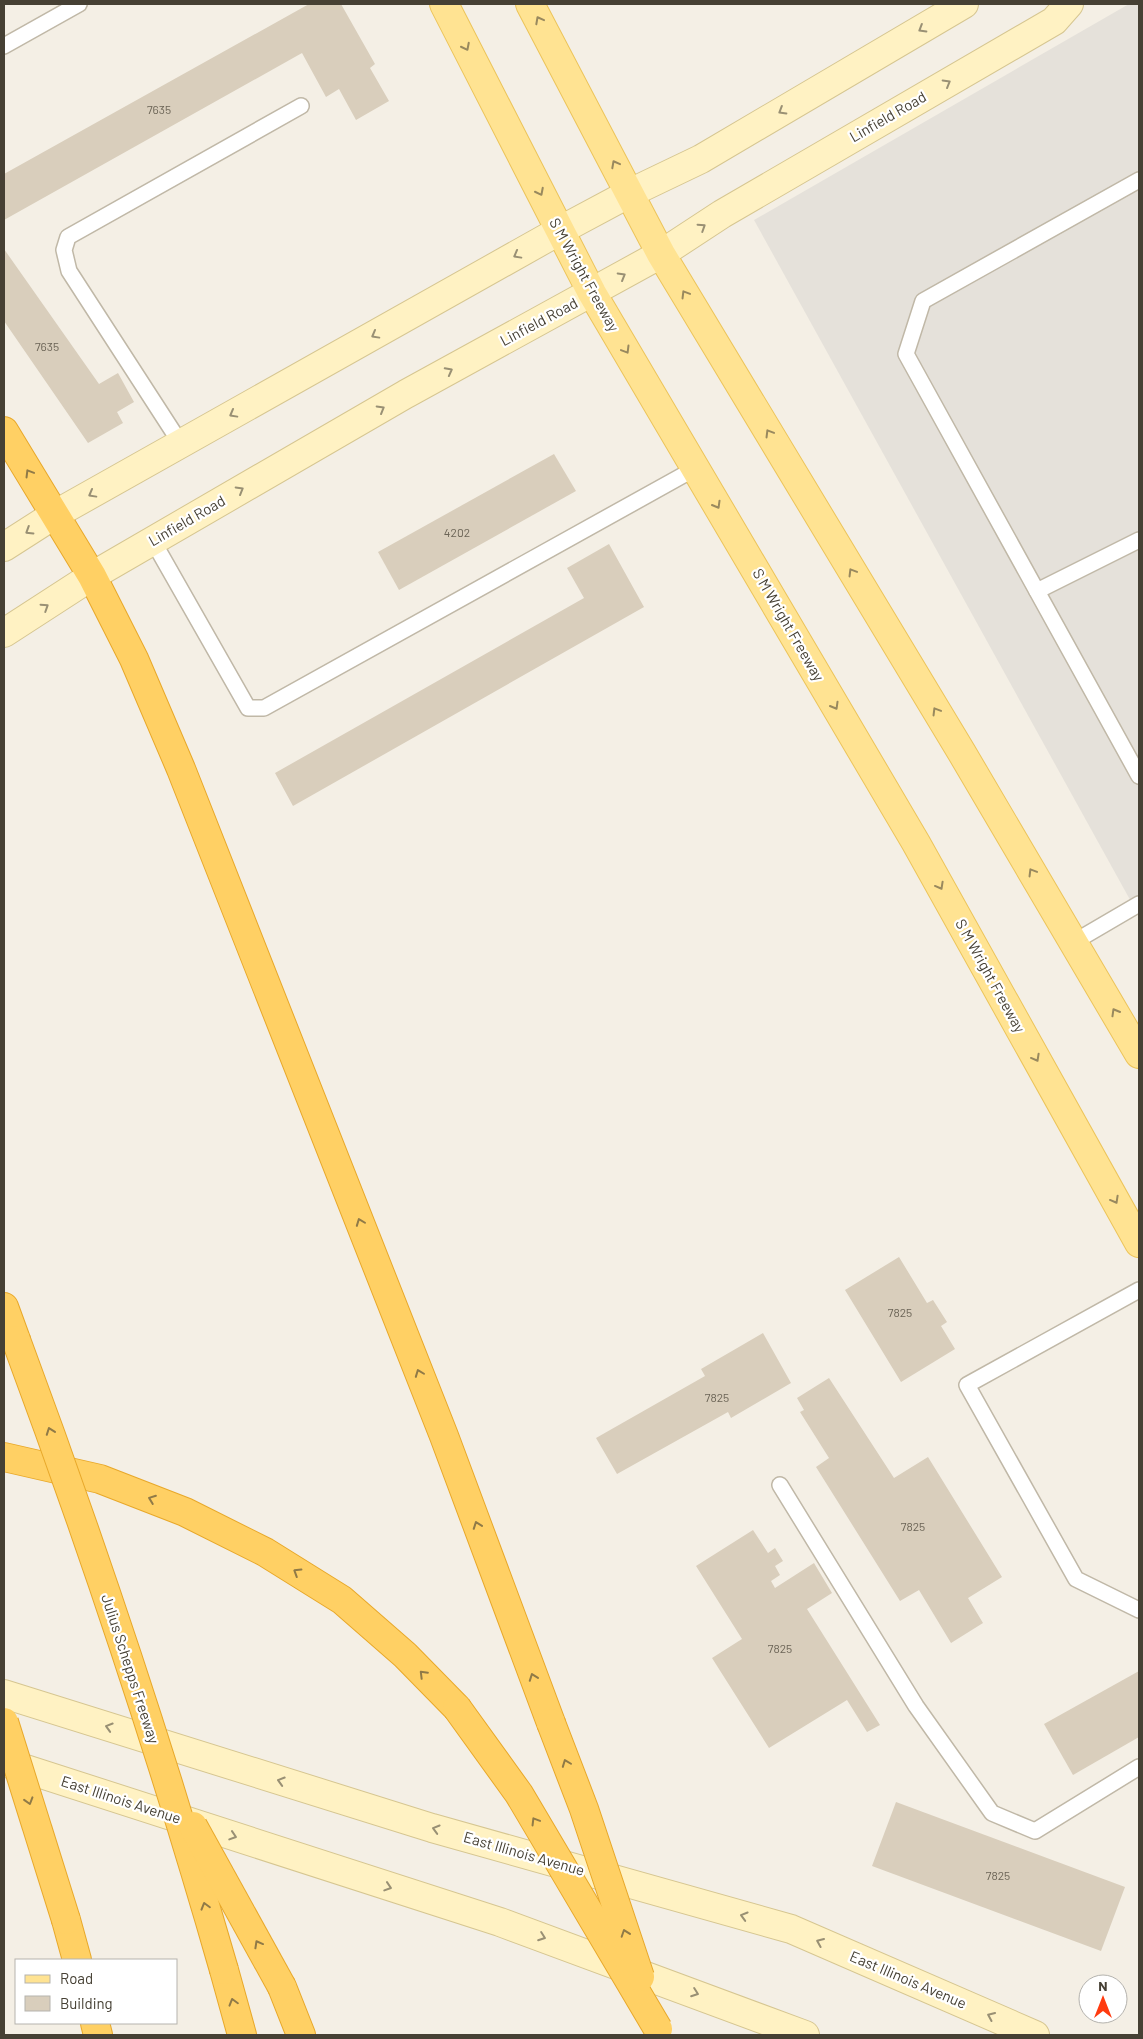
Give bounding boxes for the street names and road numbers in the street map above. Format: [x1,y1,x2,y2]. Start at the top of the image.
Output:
street label: Linfield Road [846,87,929,145]
street label: S M Wright Freeway [546,215,624,335]
street label: Linfield Road [497,293,580,349]
street label: Linfield Road [145,491,228,549]
street label: S M Wright Freeway [749,565,828,684]
street label: S M Wright Freeway [952,916,1030,1036]
street label: Julius Schepps Freeway [98,1592,164,1746]
street label: East Illinois Avenue [59,1771,183,1827]
street label: East Illinois Avenue [462,1827,587,1879]
street label: East Illinois Avenue [847,1946,969,2012]

